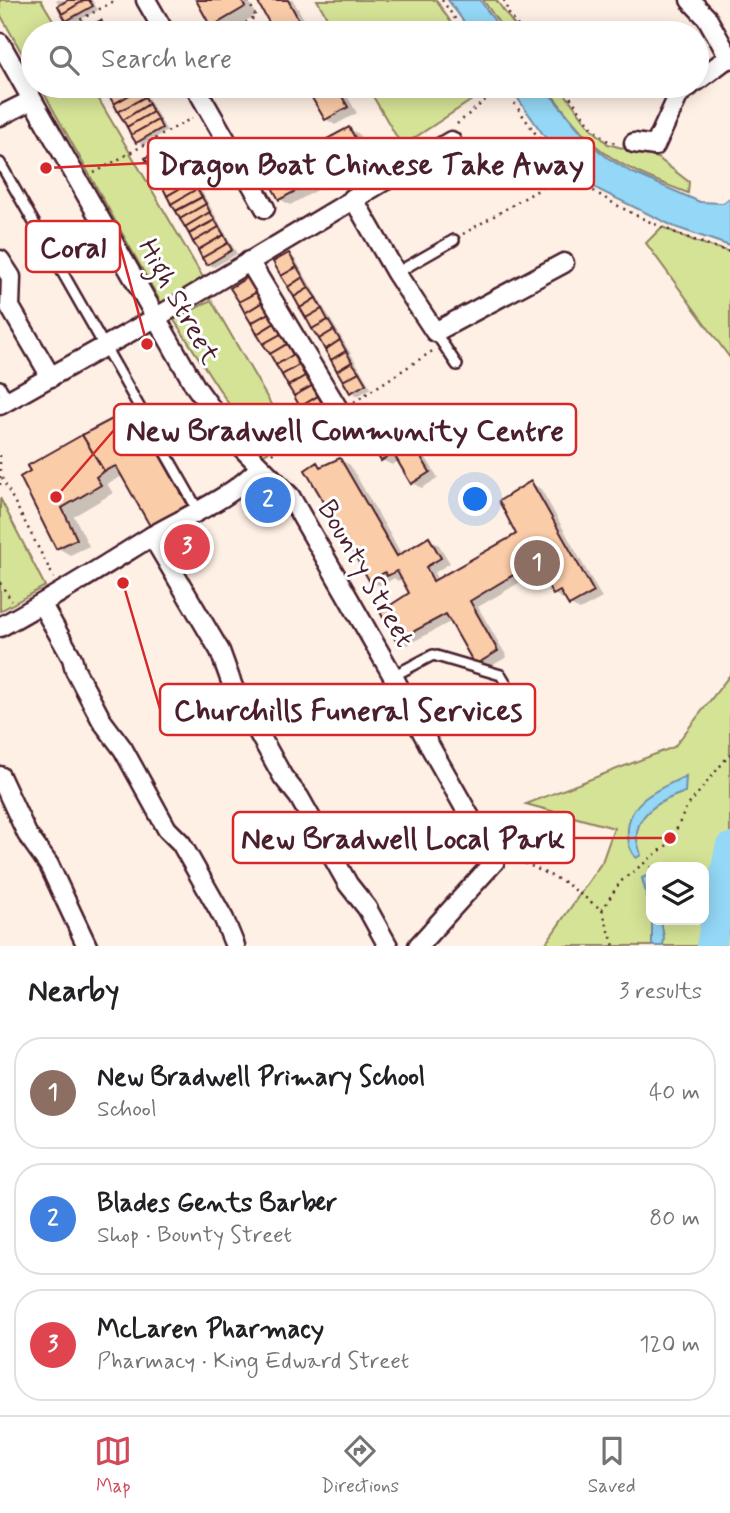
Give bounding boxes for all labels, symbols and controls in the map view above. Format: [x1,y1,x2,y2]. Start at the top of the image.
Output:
search box [21,21,709,98]
icon: search [45,41,83,79]
text: Search here [101,43,232,77]
callout: Dragon Boat Chinese Take Away [148,138,594,189]
text: Dragon Boat Chinese Take Away [158,146,584,188]
callout: Coral [26,221,120,272]
text: Coral [40,229,106,268]
street label: High Street [126,233,228,373]
callout: New Bradwell Community Centre [114,404,576,455]
text: New Bradwell Community Centre [126,412,564,451]
pin: 2 [245,474,291,526]
your location [458,482,492,516]
street label: Bounty Street [308,493,422,655]
pin: 3 [164,521,210,573]
pin: 1 [514,537,560,589]
callout: Churchills Funeral Services [160,684,535,735]
text: Churchills Funeral Services [174,692,522,731]
callout: New Bradwell Local Park [233,812,574,863]
text: New Bradwell Local Park [241,820,565,859]
map controls [646,862,709,925]
button: layers [646,862,709,925]
text: Nearby [28,972,119,1011]
text: 3 results [619,977,702,1007]
text: New Bradwell Primary School [97,1061,425,1095]
text: 1 [48,1078,58,1108]
text: 40 m [649,1078,700,1108]
text: School [97,1095,157,1125]
text: Blades Gents Barber [97,1187,337,1221]
text: 2 [47,1204,59,1234]
text: 80 m [649,1204,700,1234]
text: Shop · Bounty Street [97,1221,292,1251]
text: McLaren Pharmacy [97,1313,324,1347]
text: 3 [48,1330,58,1360]
text: 120 m [639,1330,700,1360]
text: Pharmacy · King Edward Street [97,1347,409,1377]
tab: Map [94,1432,132,1499]
tab: Directions [321,1432,399,1499]
tab: Saved [588,1432,636,1499]

